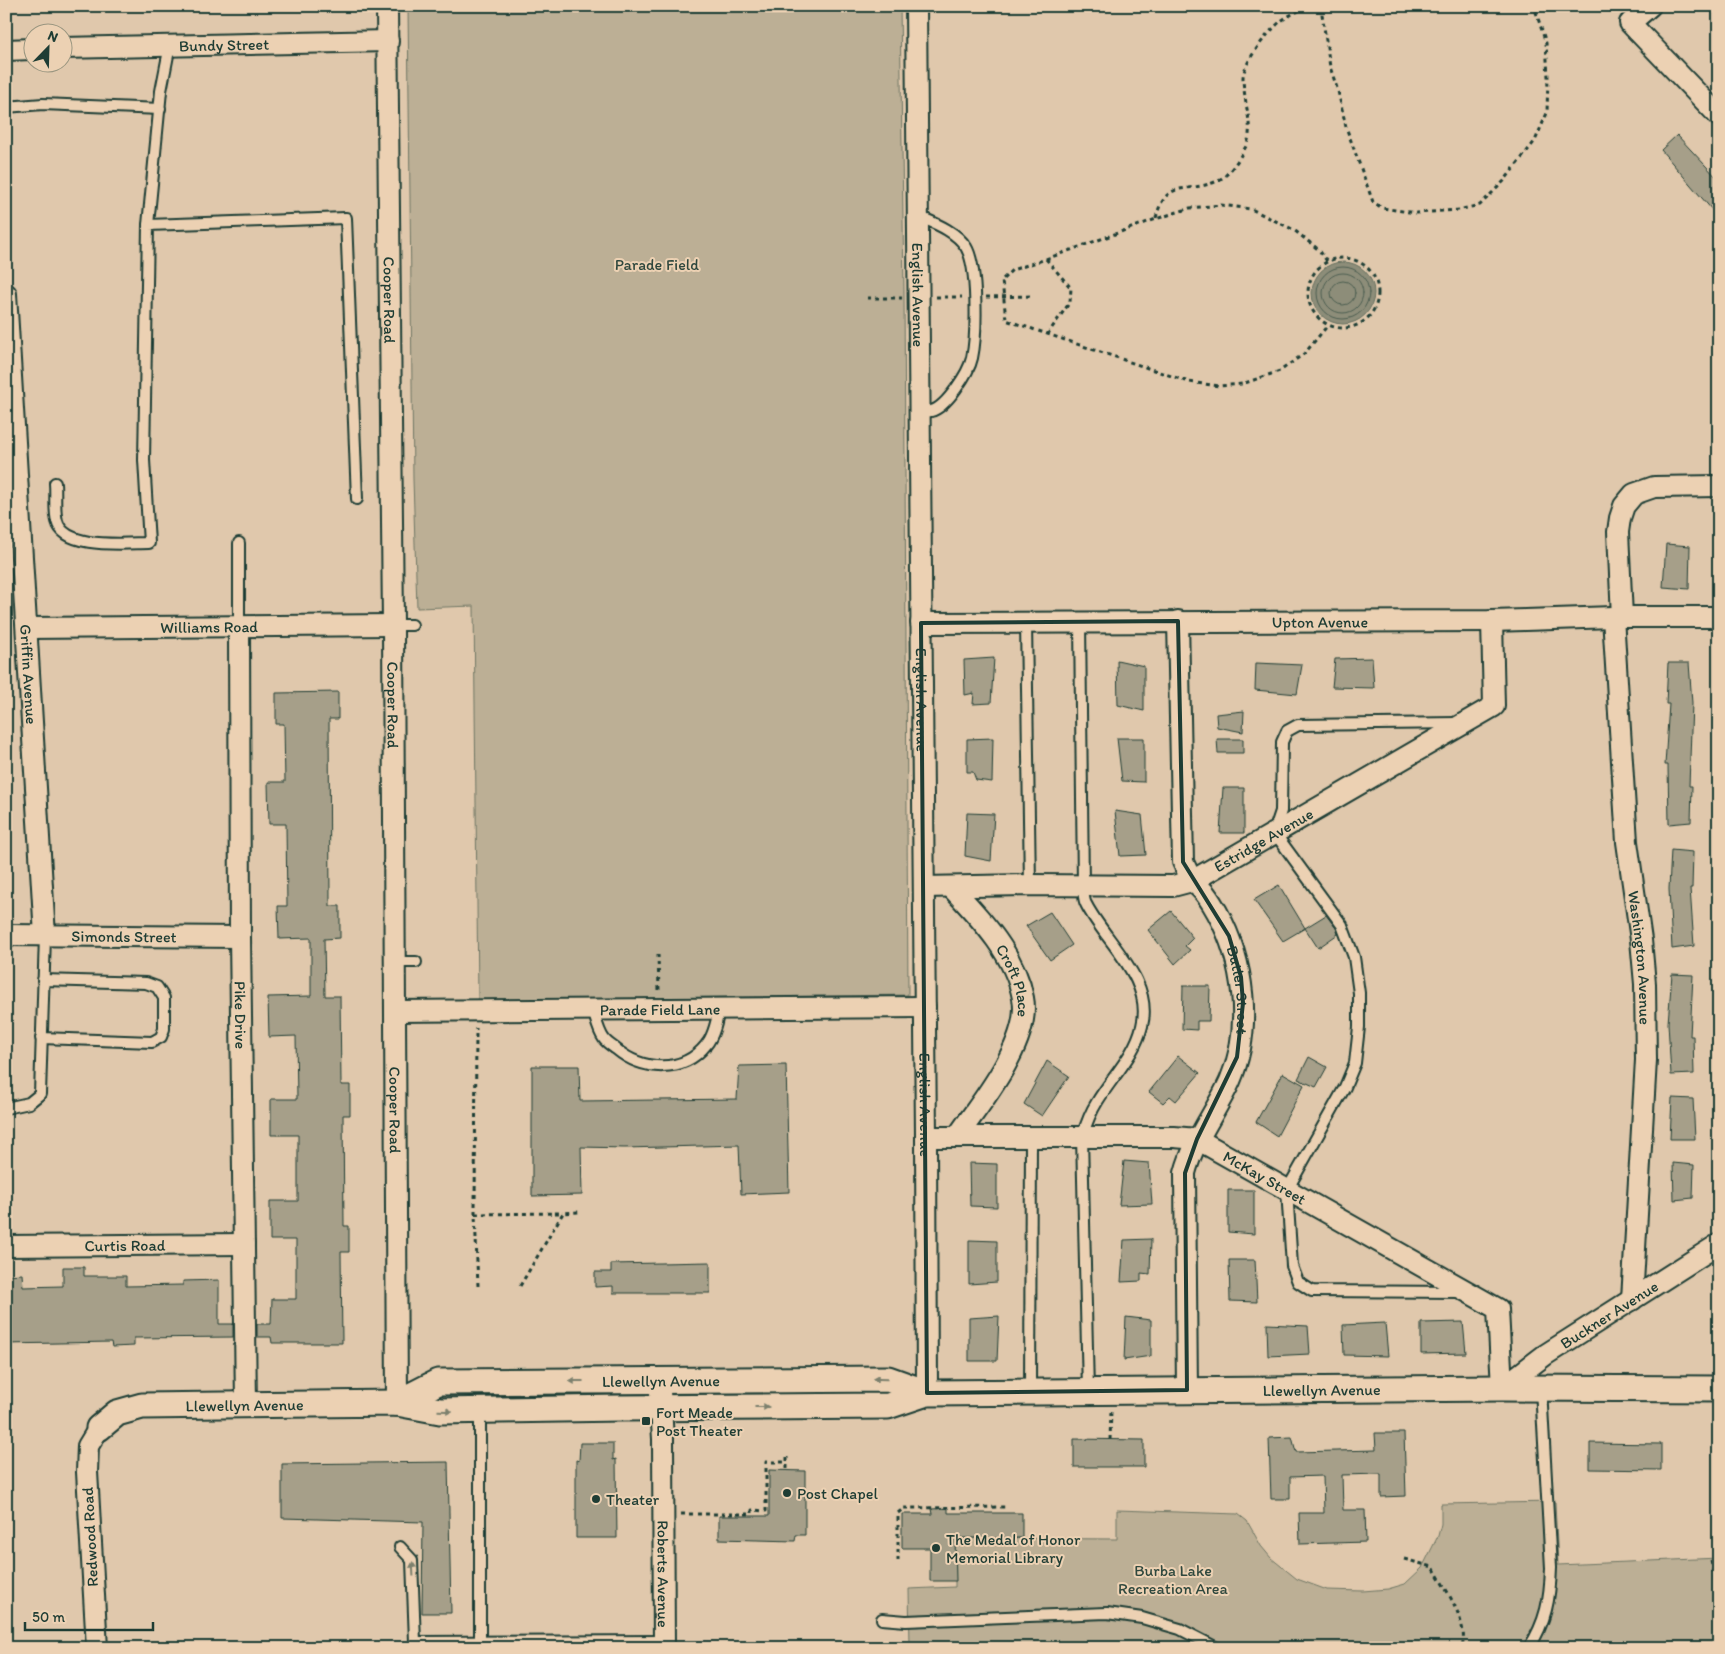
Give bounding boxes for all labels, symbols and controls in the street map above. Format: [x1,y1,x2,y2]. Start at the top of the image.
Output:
north arrow [22,22,72,72]
text: N [45,27,61,46]
street label: Bundy Street [179,34,269,55]
street label: English Avenue [909,243,929,347]
park label: Parade Field [615,255,699,274]
street label: Cooper Road [380,256,400,344]
street label: Upton Avenue [1272,612,1368,631]
street label: Williams Road [160,617,258,636]
street label: Griffin Avenue [17,624,42,725]
street label: English Avenue [912,648,932,752]
street label: Cooper Road [384,661,403,749]
street label: Estridge Avenue [1210,804,1316,876]
street label: Washington Avenue [1625,889,1655,1025]
street label: Simonds Street [71,926,177,946]
street label: Croft Place [992,940,1033,1018]
street label: Butler Street [1223,943,1253,1035]
street label: Pike Drive [231,981,251,1049]
street label: Parade Field Lane [600,999,720,1019]
street label: English Avenue [916,1053,936,1157]
street label: Cooper Road [386,1066,405,1154]
street label: McKay Street [1220,1146,1310,1208]
street label: Curtis Road [84,1235,166,1255]
street label: Buckner Avenue [1556,1276,1661,1352]
street label: Llewellyn Avenue [602,1371,720,1390]
one-way arrow [872,1375,888,1383]
one-way arrow [568,1377,584,1385]
street label: Llewellyn Avenue [1263,1380,1381,1400]
street label: Llewellyn Avenue [185,1395,304,1415]
place label: Fort Meade Post Theater [656,1403,743,1440]
one-way arrow [755,1403,771,1411]
one-way arrow [437,1407,453,1415]
marker: Fort Meade Post Theater [640,1415,652,1427]
place label: Post Chapel [797,1484,878,1503]
street label: Redwood Road [78,1486,102,1587]
marker: Post Chapel [781,1487,793,1499]
place label: Theater [606,1490,660,1509]
marker: Theater [590,1493,602,1505]
street label: Roberts Avenue [654,1520,673,1628]
place label: The Medal of Honor Memorial Library [946,1530,1081,1567]
marker: The Medal of Honor Memorial Library [930,1542,942,1554]
one-way arrow [408,1561,416,1577]
park label: Burba Lake Recreation Area [1118,1561,1229,1598]
scale bar [25,1599,152,1631]
text: 50 m [32,1608,65,1626]

